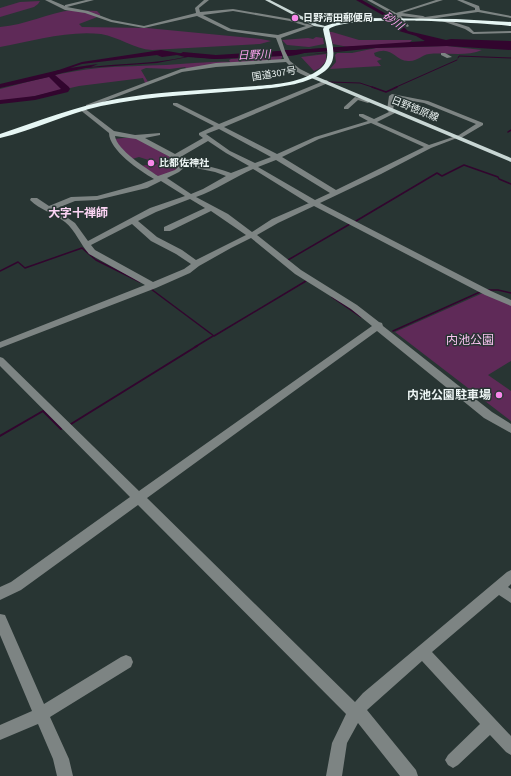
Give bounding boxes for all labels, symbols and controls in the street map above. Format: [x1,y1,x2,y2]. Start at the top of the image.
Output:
water label: 砂川 [380,8,407,34]
place label: 日野清田郵便局 [303,11,373,25]
marker: 日野清田郵便局 [290,13,300,23]
water label: 日野川 [237,47,272,63]
street label: 国道307号 [251,64,297,84]
street label: 日野徳原線 [389,93,441,125]
place label: 比都佐神社 [159,156,210,170]
marker: 比都佐神社 [146,158,156,168]
district label: 大字十禅師 [48,205,108,222]
park label: 内池公園 [446,332,494,349]
place label: 内池公園駐車場 [407,387,491,404]
marker: 内池公園駐車場 [494,390,504,400]

